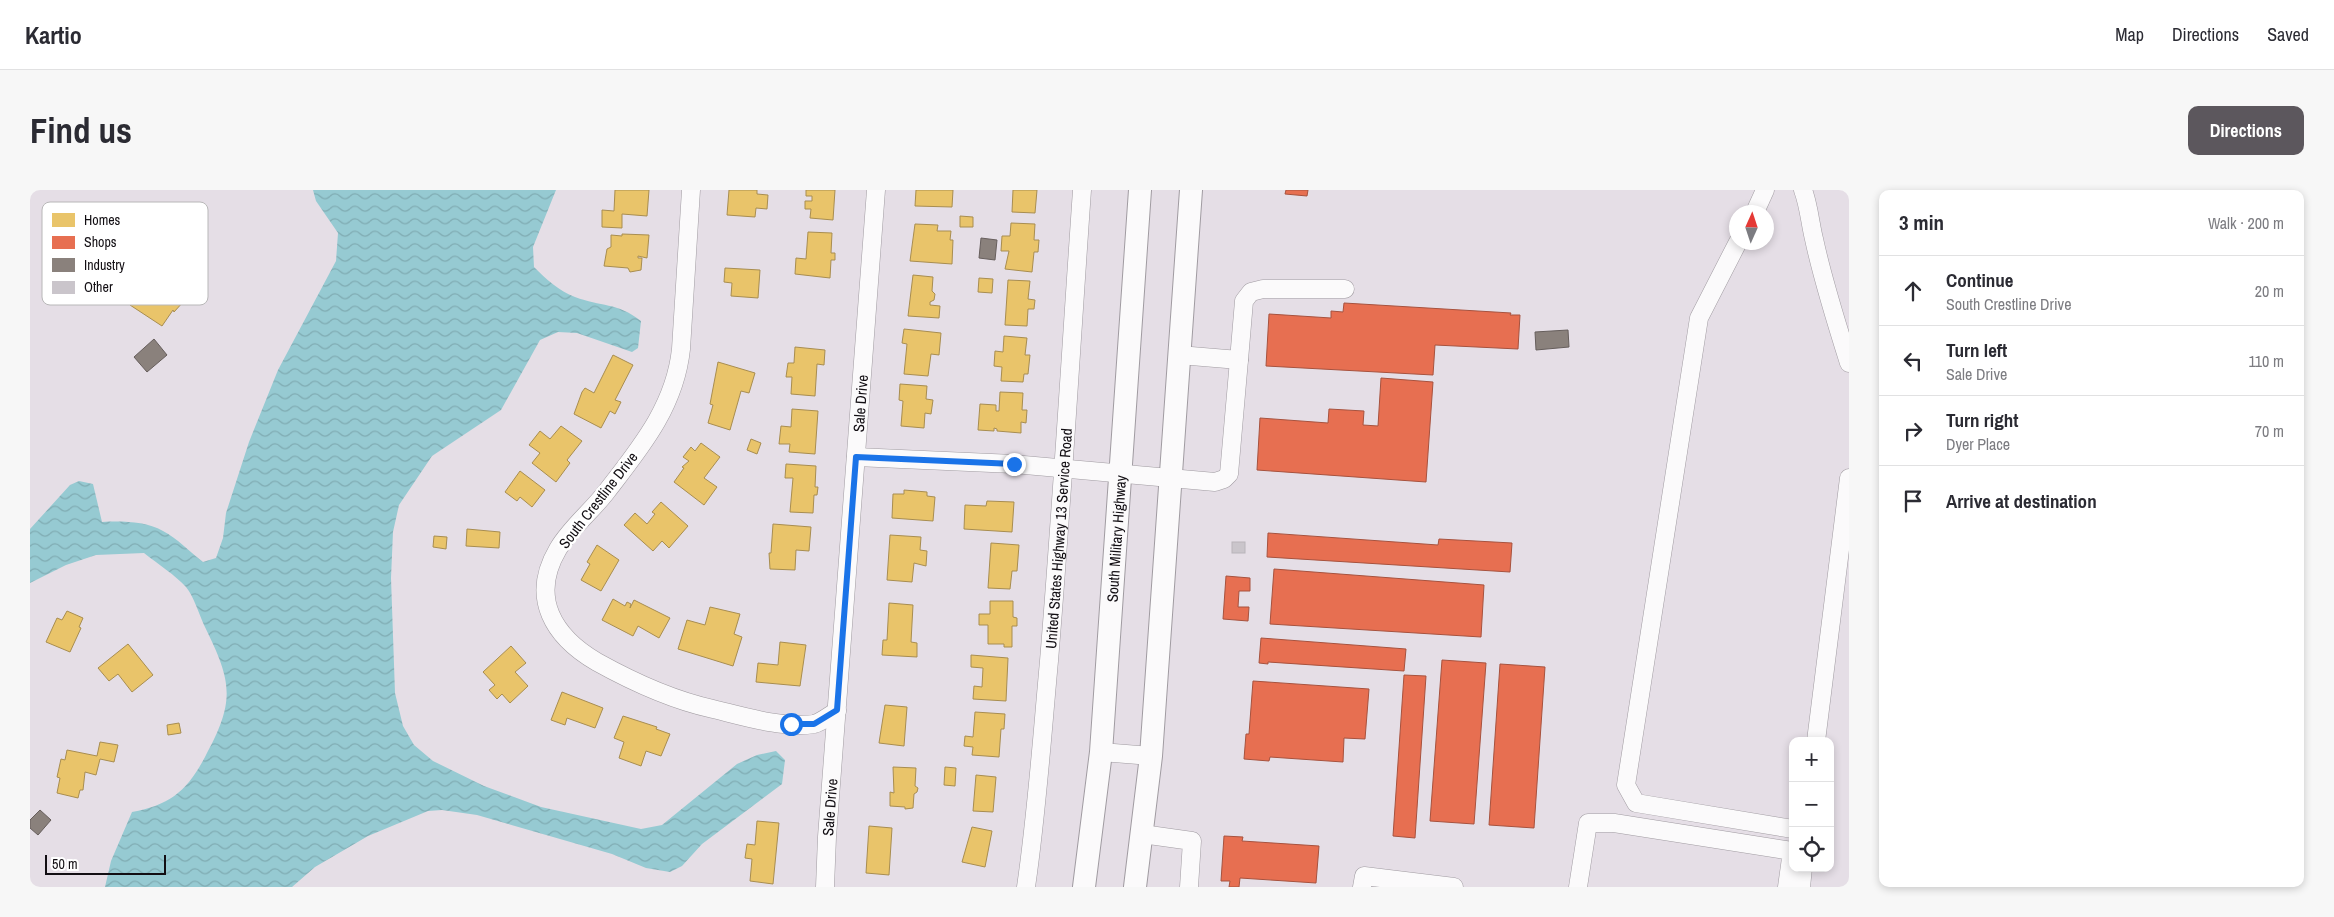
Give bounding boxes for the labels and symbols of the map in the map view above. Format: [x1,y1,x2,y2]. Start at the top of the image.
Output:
legend [42,202,208,305]
north arrow [1729,205,1774,250]
text: Homes [84,211,121,229]
text: Shops [84,233,117,251]
text: Industry [84,256,125,274]
text: Other [84,278,113,296]
street label: Sale Drive [847,374,872,433]
street label: United States Highway 13 Service Road [1040,428,1077,650]
street label: South Crestline Drive [554,447,643,553]
route end [1003,453,1026,476]
street label: South Military Highway [1101,474,1131,603]
route start [780,713,803,736]
street label: Sale Drive [817,778,842,837]
scale bar [45,852,166,875]

